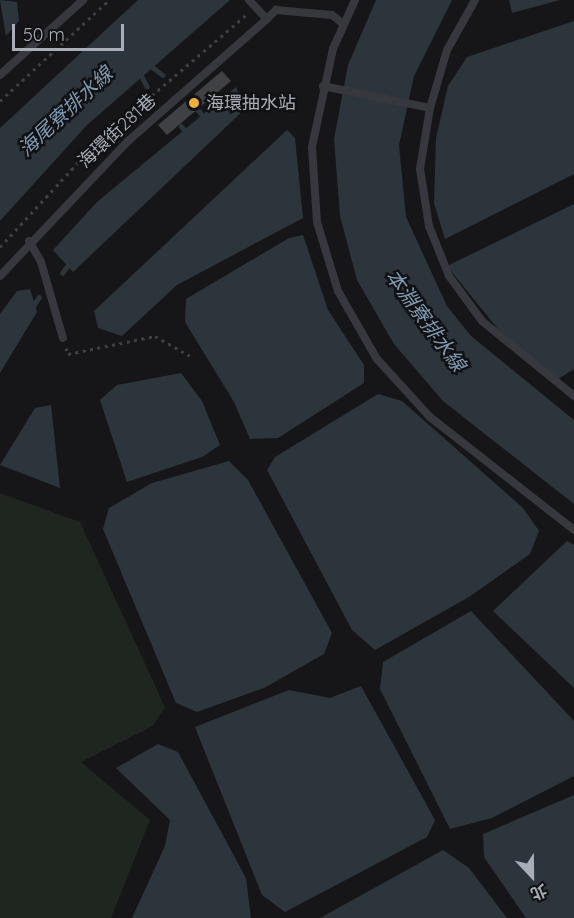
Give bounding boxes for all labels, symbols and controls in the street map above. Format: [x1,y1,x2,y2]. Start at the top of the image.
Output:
scale bar [15,12,128,50]
text: 50 m [23,23,65,46]
water label: 海尾寮排水線 [13,61,117,161]
street label: 海環街281巷 [74,90,160,172]
place label: 海環抽水站 [206,92,296,114]
marker: 海環抽水站 [187,96,201,110]
water label: 本淵寮排水線 [381,264,471,376]
north arrow [502,846,562,906]
text: 北 [528,880,550,905]

